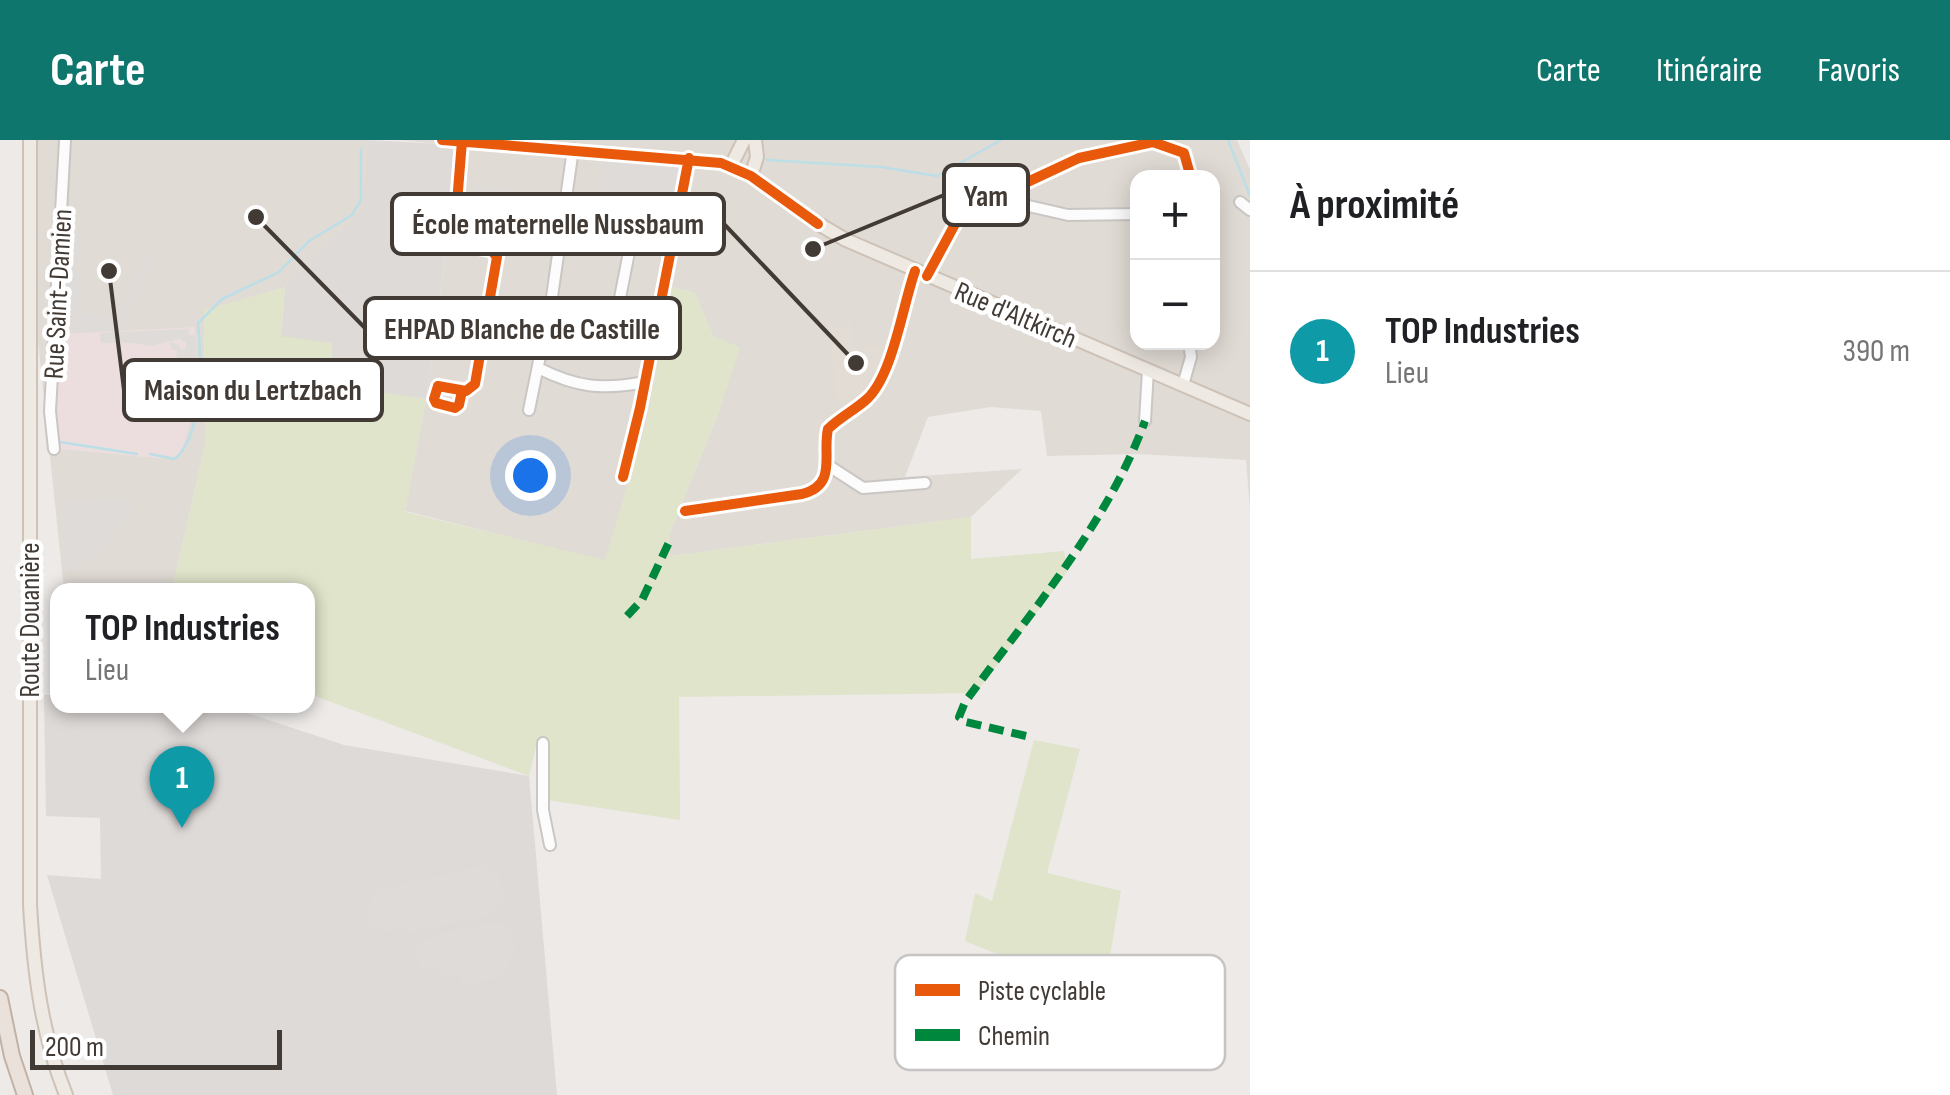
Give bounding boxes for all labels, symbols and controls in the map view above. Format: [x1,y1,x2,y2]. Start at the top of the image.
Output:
text: Carte [50,42,145,99]
text: Carte [1536,49,1601,92]
text: Itinéraire [1656,49,1762,92]
text: Favoris [1817,49,1900,92]
callout: Yam [944,165,1028,225]
map controls [1130,170,1220,350]
button: + [1130,170,1220,260]
text: Yam [964,179,1008,215]
text: À proximité [1290,180,1459,231]
callout: École maternelle Nussbaum [392,194,724,254]
text: École maternelle Nussbaum [412,207,704,243]
street label: Rue Saint-Damien [38,208,79,380]
button: − [1130,260,1220,350]
street label: Rue d'Altkirch [950,275,1081,356]
callout: EHPAD Blanche de Castille [365,298,680,358]
text: TOP Industries [1385,309,1580,354]
text: EHPAD Blanche de Castille [384,312,660,348]
text: 1 [1316,332,1329,371]
text: 390 m [1843,332,1910,371]
text: Lieu [1385,354,1429,393]
callout: Maison du Lertzbach [124,360,382,420]
text: Maison du Lertzbach [144,373,362,409]
your location [505,450,556,501]
street label: Route Douanière [14,542,47,698]
popup [50,583,315,713]
text: TOP Industries [85,606,280,651]
text: Lieu [85,651,129,690]
pin: 1 [150,746,214,828]
legend [895,955,1225,1070]
text: Piste cyclable [978,975,1106,1008]
text: Chemin [978,1020,1050,1053]
scale bar [30,1025,282,1070]
text: 200 m [45,1031,104,1064]

